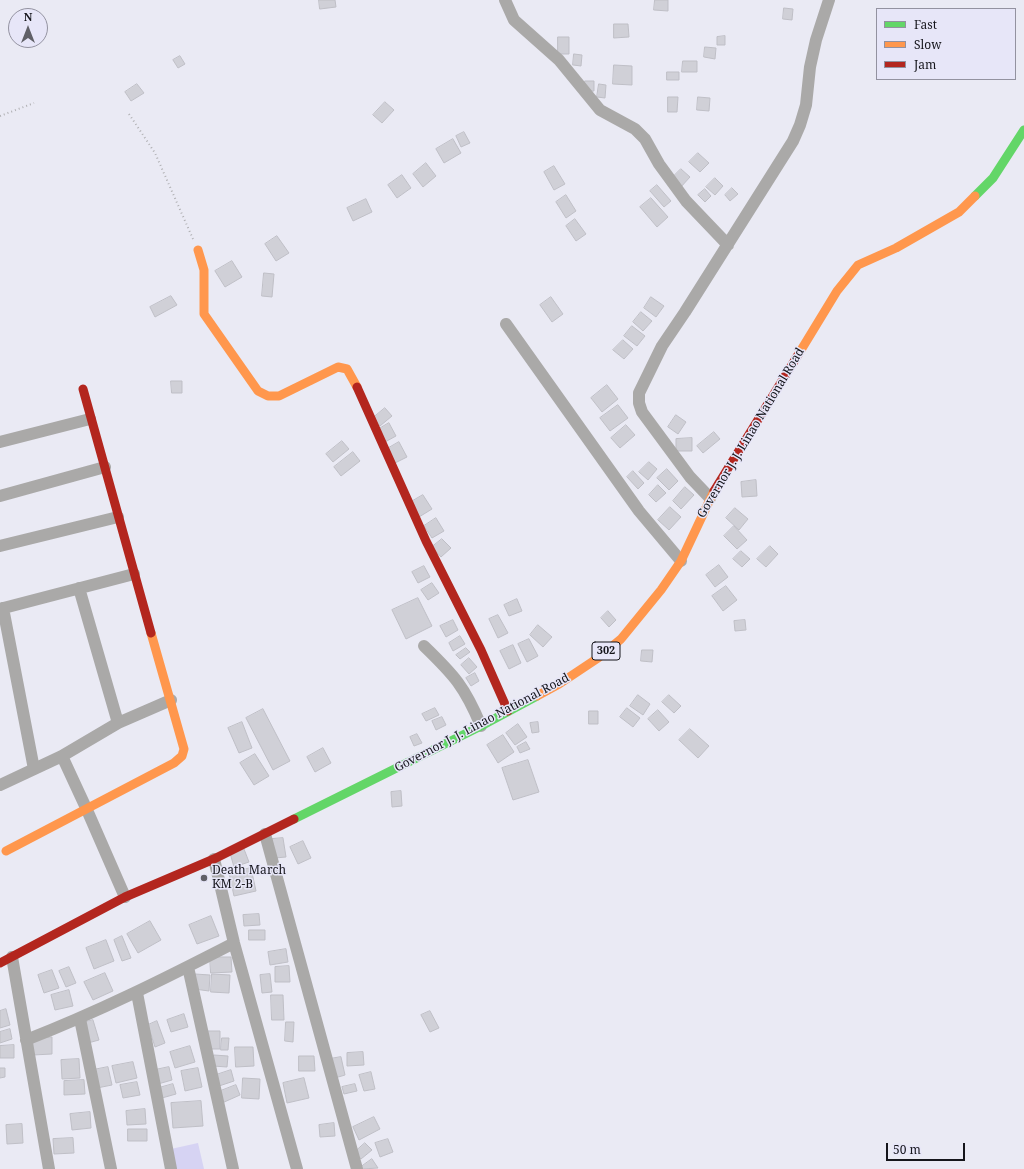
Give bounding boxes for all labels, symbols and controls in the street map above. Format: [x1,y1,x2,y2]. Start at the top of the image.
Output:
north arrow [8,8,48,48]
legend [876,8,1016,80]
text: N [24,9,32,24]
text: Fast [914,16,937,33]
text: Slow [914,36,942,53]
text: Jam [914,56,936,73]
street label: Governor J. J. Linao National Road [694,345,808,521]
road number: 302 [592,642,620,660]
street label: Governor J. J. Linao National Road [392,671,572,775]
place label: Death March KM 2-B [212,864,286,892]
marker: Death March KM 2-B [199,873,209,883]
scale bar [888,1135,967,1161]
text: 50 m [893,1141,921,1158]

